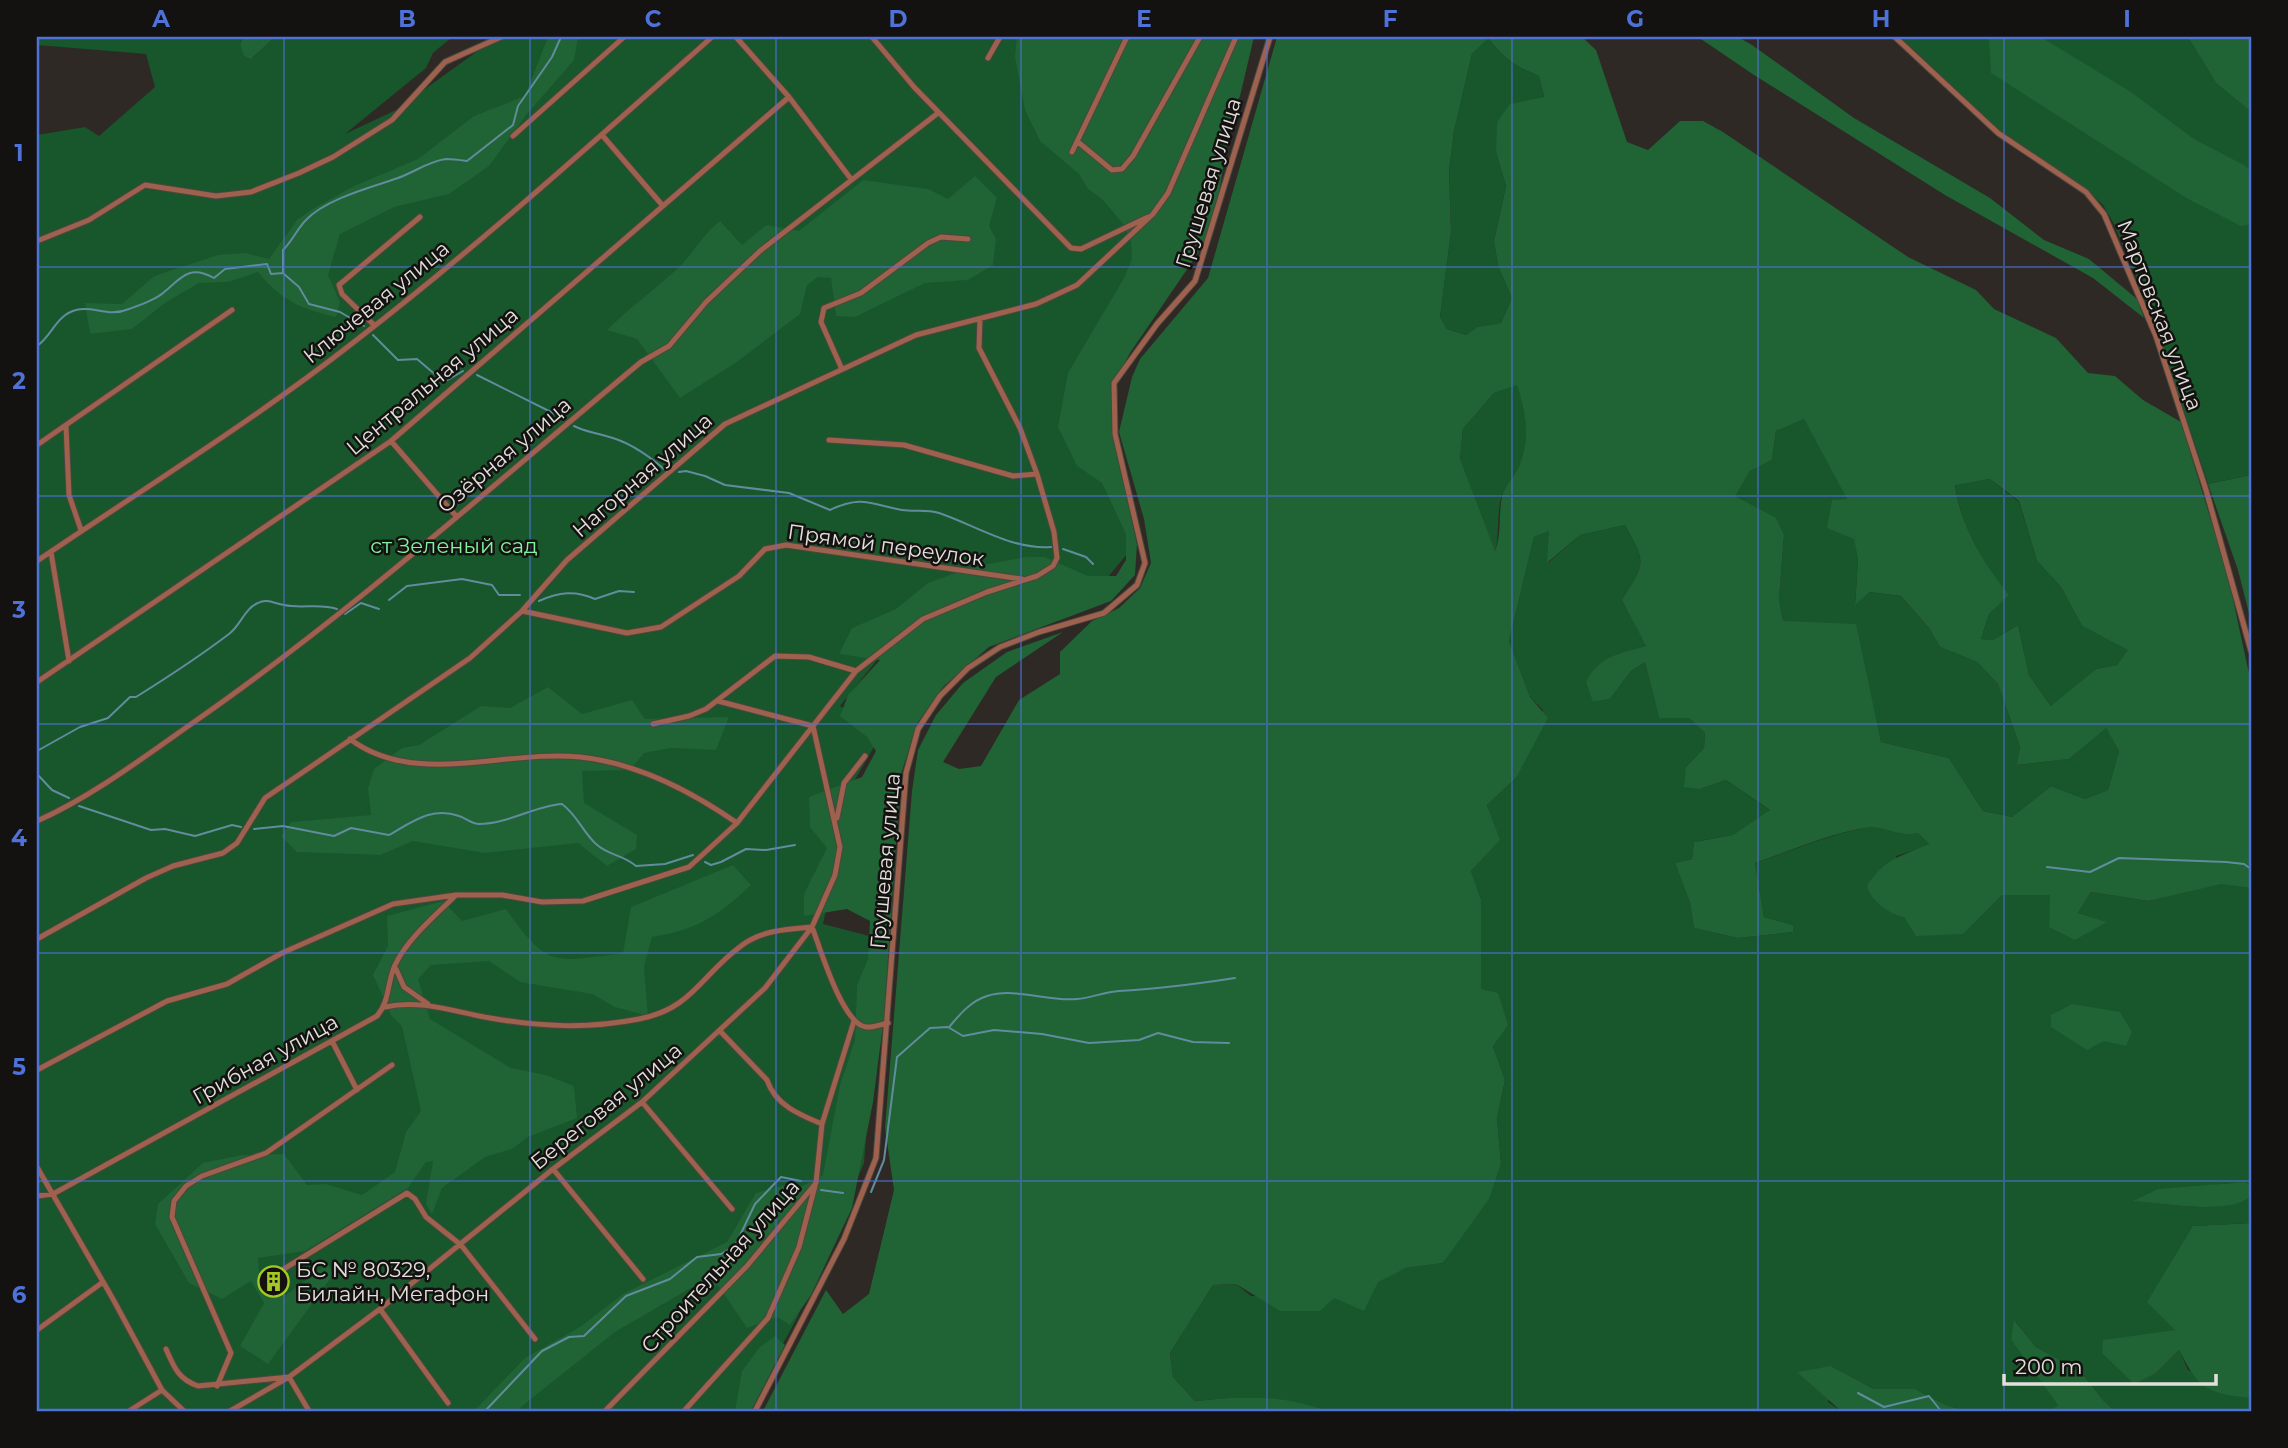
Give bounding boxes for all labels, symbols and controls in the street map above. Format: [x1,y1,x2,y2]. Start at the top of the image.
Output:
text: A [151,5,170,33]
text: B [398,5,416,33]
text: C [645,5,662,33]
text: D [889,5,908,33]
text: E [1136,5,1152,33]
text: F [1383,5,1398,33]
text: G [1626,5,1644,33]
text: H [1872,5,1890,33]
text: I [2123,5,2131,33]
street label: Грушевая улица [1170,95,1246,271]
text: 1 [14,139,24,167]
street label: Мартовская улица [2112,216,2208,414]
street label: Ключевая улица [298,236,454,368]
street label: Центральная улица [341,302,523,460]
text: 2 [12,367,26,395]
street label: Озёрная улица [432,392,576,518]
street label: Нагорная улица [567,408,717,542]
street label: Прямой переулок [786,519,986,571]
park label: ст Зеленый сад [370,533,538,558]
text: 3 [11,596,26,624]
street label: Грушевая улица [865,772,905,950]
text: 4 [11,824,27,852]
street label: Грибная улица [188,1009,342,1109]
street label: Береговая улица [525,1037,687,1175]
text: 5 [12,1053,26,1081]
street label: Строительная улица [636,1174,804,1358]
place label: БС № 80329, Билайн, Мегафон [296,1257,489,1306]
building icon: БС № 80329, Билайн, Мегафон [256,1264,290,1298]
text: 6 [12,1281,27,1309]
scale bar [2004,1343,2216,1387]
text: 200 m [2015,1354,2082,1379]

